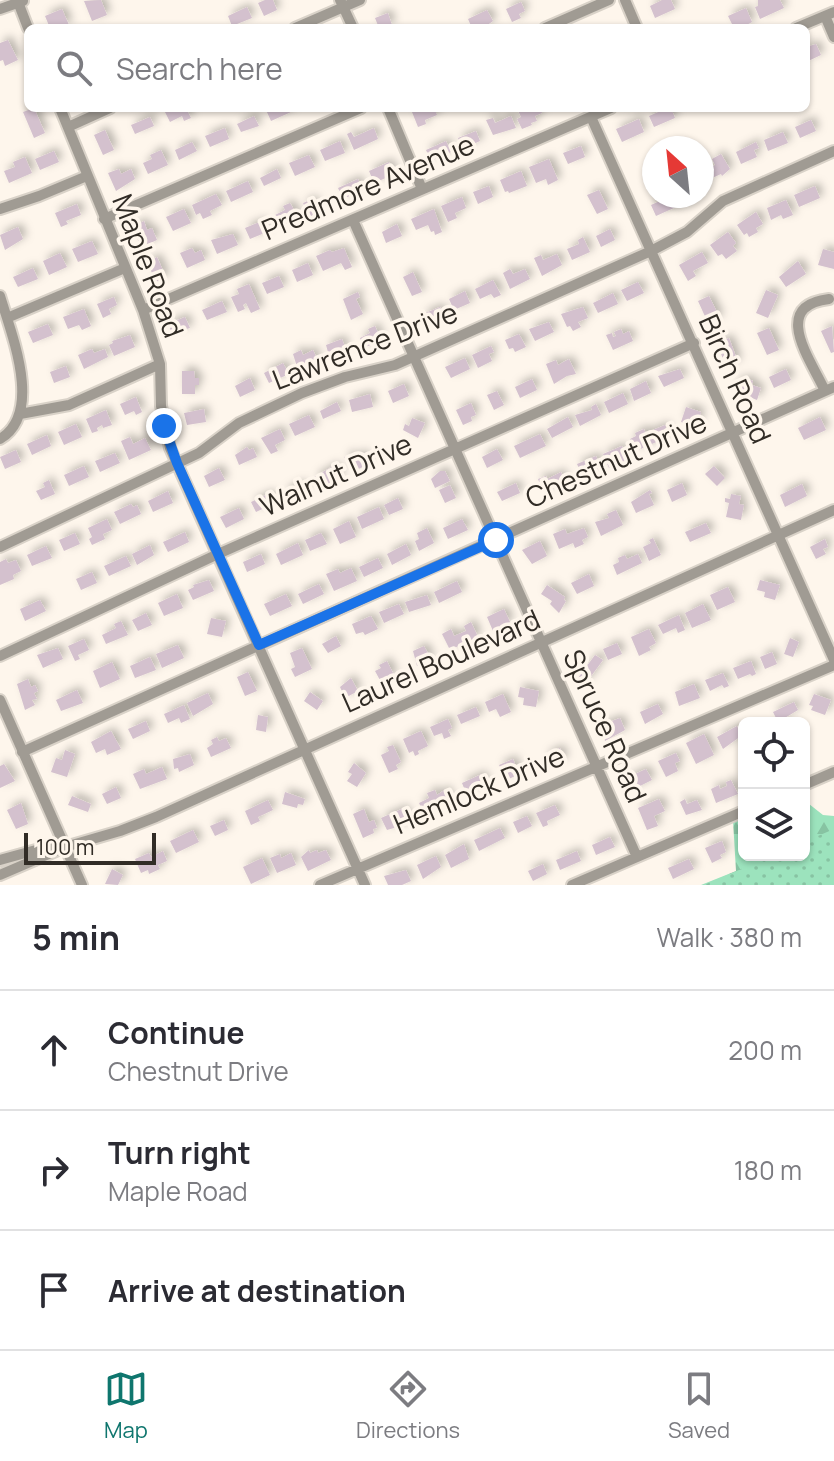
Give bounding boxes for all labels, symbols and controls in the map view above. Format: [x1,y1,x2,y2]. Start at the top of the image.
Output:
search box [24,24,810,112]
icon: search [52,46,96,90]
text: Search here [116,48,283,89]
street label: Predmore Avenue [255,124,480,248]
north arrow [642,136,714,208]
street label: Maple Road [104,189,194,343]
street label: Lawrence Drive [267,292,463,398]
street label: Birch Road [691,308,781,449]
street label: Chestnut Drive [519,402,712,516]
route end [146,408,182,444]
street label: Walnut Drive [254,424,418,525]
route start [478,522,514,558]
street label: Laurel Boulevard [336,599,546,721]
street label: Spruce Road [555,643,657,808]
map controls [738,717,810,861]
button: locate [738,717,810,789]
street label: Hemlock Drive [387,736,570,842]
button: layers [738,789,810,861]
scale bar [24,829,156,865]
text: 100 m [36,832,94,862]
text: 5 min [32,914,120,960]
text: Walk · 380 m [657,919,802,955]
text: Continue [108,1012,244,1053]
icon: ahead [32,1028,76,1072]
text: 200 m [728,1032,802,1068]
text: Chestnut Drive [108,1053,289,1089]
text: Turn right [108,1132,251,1173]
icon: right [32,1148,76,1192]
text: 180 m [734,1152,802,1188]
text: Maple Road [108,1173,248,1209]
icon: arrive [32,1268,76,1312]
text: Arrive at destination [108,1270,406,1311]
tab: Map [104,1367,148,1445]
tab: Directions [356,1367,460,1445]
tab: Saved [668,1367,730,1445]

